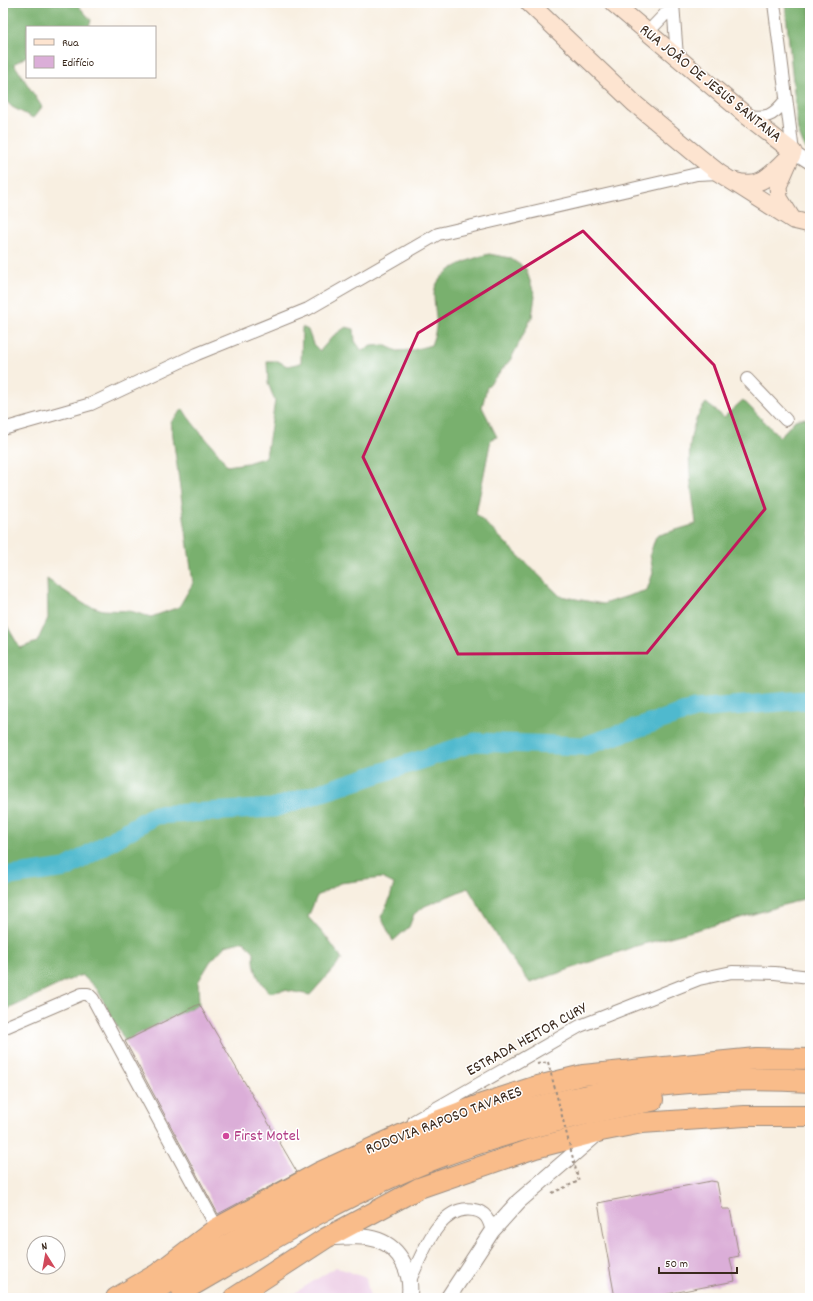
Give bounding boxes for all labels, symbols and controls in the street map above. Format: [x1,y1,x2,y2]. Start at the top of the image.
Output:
street label: RUA JOÃO DE JESUS SANTANA [634,19,786,149]
legend [26,26,156,78]
text: Rua [62,35,79,52]
text: Edifício [62,55,94,72]
street label: ESTRADA HEITOR CURY [463,997,592,1083]
street label: RODOVIA RAPOSO TAVARES [362,1081,526,1161]
place label: First Motel [234,1125,300,1148]
marker: First Motel [221,1131,231,1141]
north arrow [26,1235,66,1275]
text: N [40,1239,49,1256]
scale bar [659,1249,737,1275]
text: 50 m [665,1256,688,1273]

